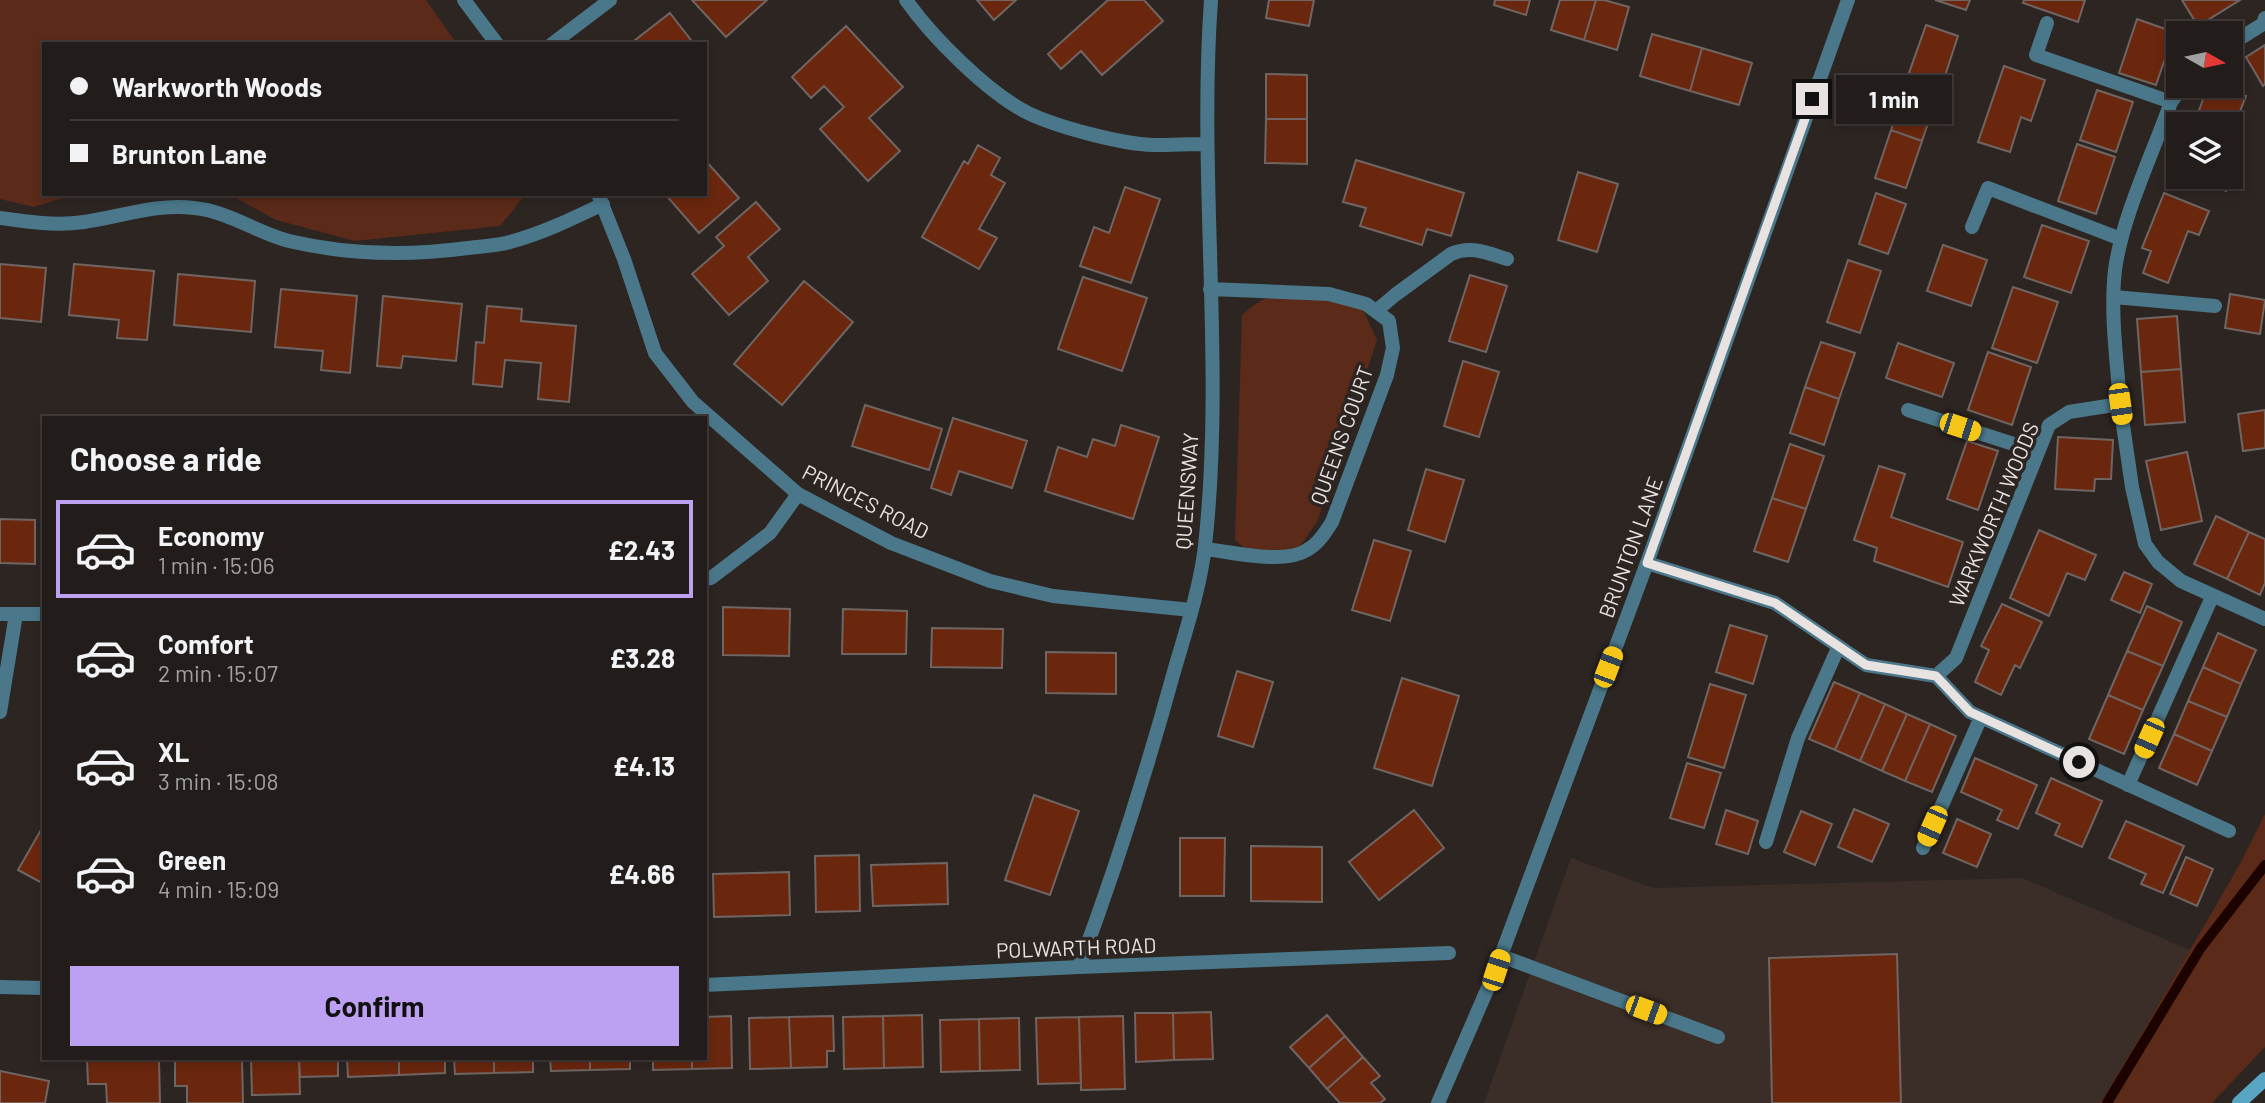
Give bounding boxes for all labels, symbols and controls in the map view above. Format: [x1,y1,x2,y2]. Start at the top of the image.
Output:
north arrow [2166,21,2244,98]
map controls [2166,21,2243,189]
text: Warkworth Woods [112,71,322,102]
callout: 1 min [1836,74,1952,124]
route end [1796,83,1828,115]
text: 1 min [1869,85,1919,113]
button: layers [2166,112,2243,189]
text: Brunton Lane [112,138,267,169]
street label: QUEENS COURT [1304,362,1378,508]
car [2107,382,2134,426]
car [1937,411,1984,443]
street label: WARKWORTH WOODS [1943,418,2043,610]
street label: QUEENSWAY [1169,432,1203,550]
text: Choose a ride [70,439,262,477]
street label: PRINCES ROAD [799,458,933,544]
street label: BRUNTON LANE [1593,473,1667,621]
icon: car [74,518,137,581]
text: Economy [158,520,264,551]
text: £2.43 [608,534,675,565]
text: 1 min · 15:06 [158,551,274,579]
icon: car [74,626,137,689]
text: Comfort [158,628,254,659]
text: £3.28 [609,642,675,673]
car [1591,644,1626,690]
text: 2 min · 15:07 [158,659,278,687]
car [2131,715,2168,761]
icon: car [74,734,137,797]
text: XL [158,736,189,767]
route start [2063,746,2095,778]
text: £4.13 [613,750,675,781]
text: 3 min · 15:08 [158,767,278,795]
car [1914,803,1951,849]
icon: car [74,842,137,905]
text: Green [158,844,226,875]
text: £4.66 [608,858,675,889]
text: 4 min · 15:09 [158,875,279,903]
street label: POLWARTH ROAD [995,932,1157,962]
car [1480,947,1513,993]
button: Confirm [70,966,679,1046]
car [1623,993,1670,1027]

